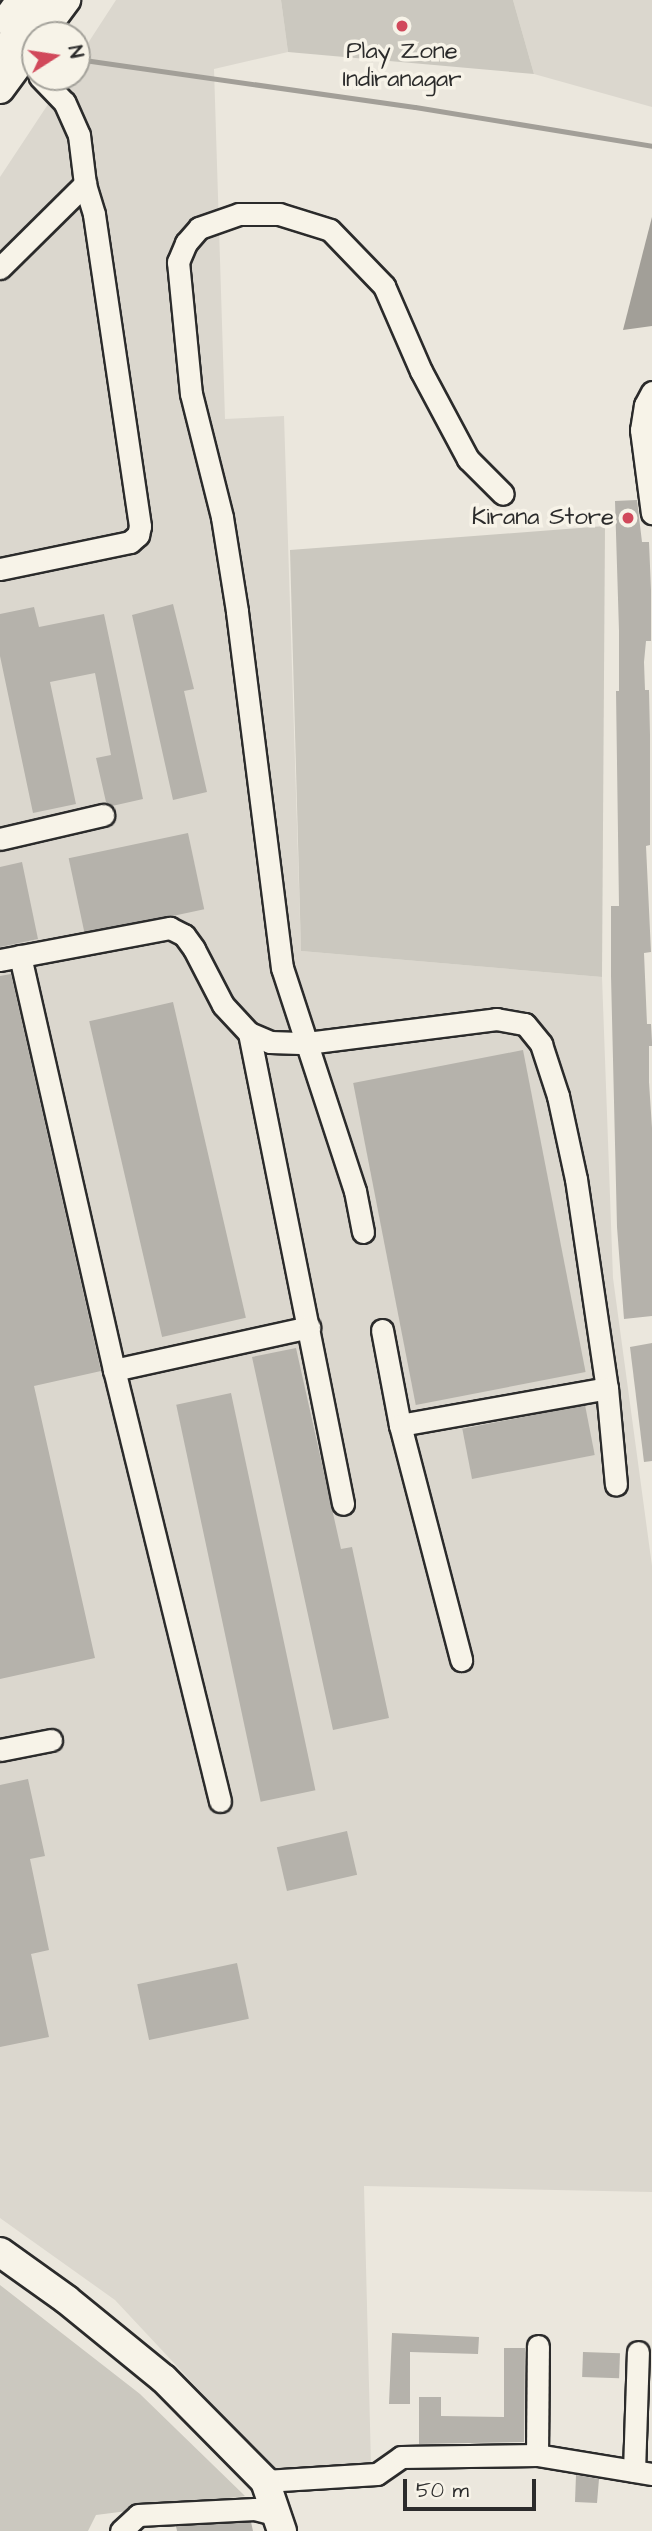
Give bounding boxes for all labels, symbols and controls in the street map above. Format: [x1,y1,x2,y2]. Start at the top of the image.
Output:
marker: Play Zone Indiranagar [394,18,410,34]
north arrow [21,21,91,91]
place label: Play Zone Indiranagar [342,38,462,94]
text: N [61,43,90,61]
place label: Kirana Store [472,504,614,532]
marker: Kirana Store [620,510,636,526]
scale bar [407,2464,540,2508]
text: 50 m [416,2476,469,2505]

